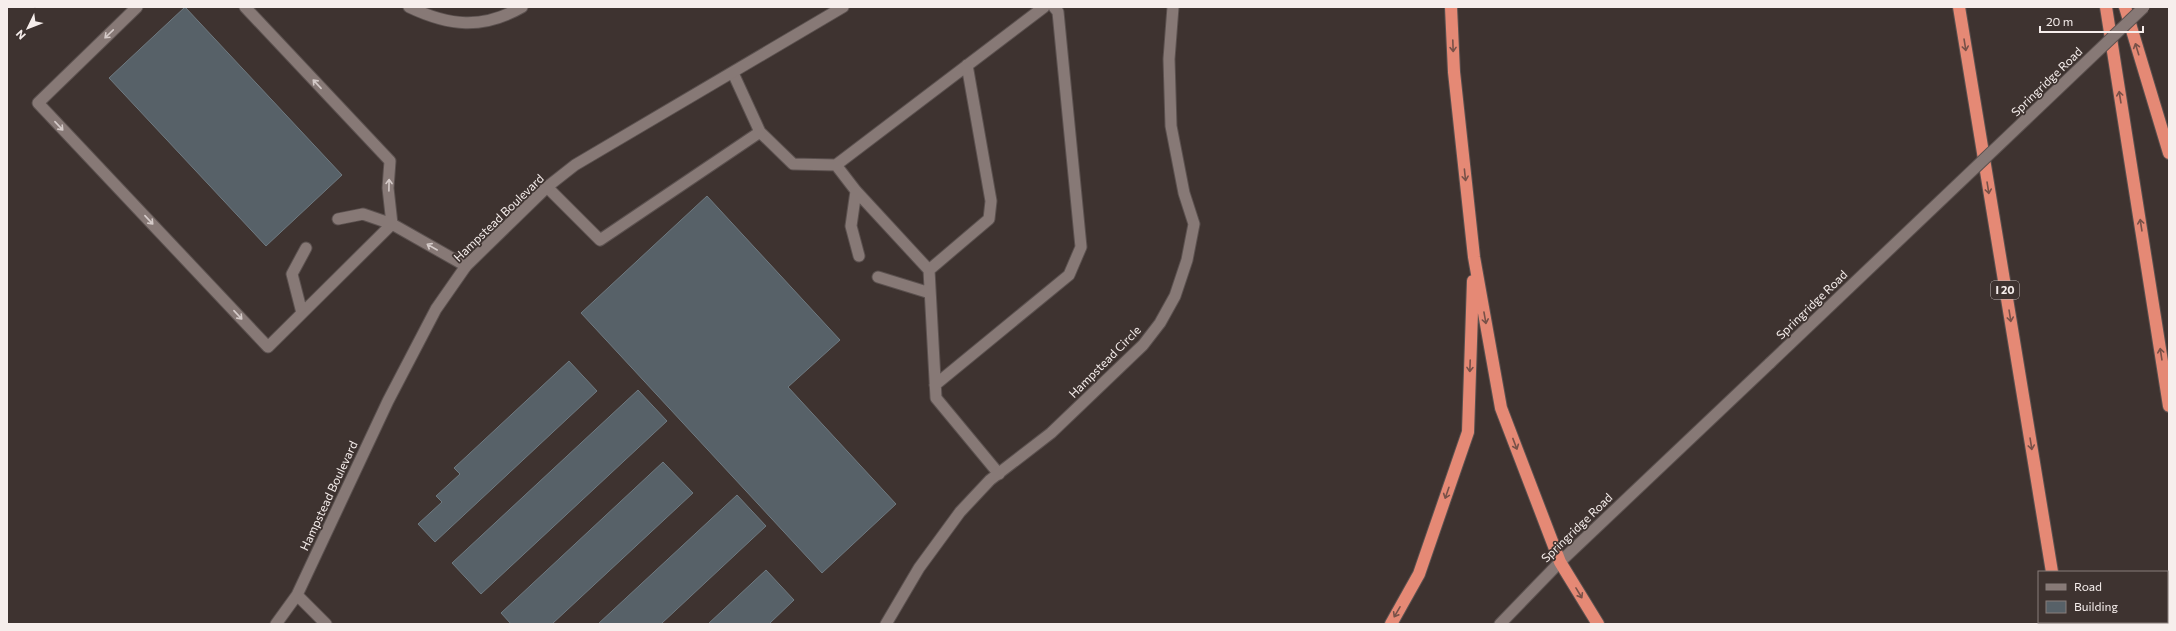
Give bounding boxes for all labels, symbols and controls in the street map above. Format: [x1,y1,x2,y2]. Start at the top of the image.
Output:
north arrow [8,8,48,48]
scale bar [2040,8,2143,34]
text: 20 m [2046,14,2073,28]
text: N [13,28,28,43]
one-way arrow [104,29,114,39]
one-way arrow [1449,39,1456,52]
one-way arrow [1961,39,1969,52]
one-way arrow [2133,42,2140,55]
street label: Springridge Road [2008,44,2085,119]
one-way arrow [313,79,322,89]
one-way arrow [2116,91,2124,104]
one-way arrow [55,121,64,131]
one-way arrow [1461,168,1469,181]
street label: Hampstead Boulevard [450,171,546,264]
one-way arrow [385,179,392,192]
one-way arrow [1984,181,1992,194]
one-way arrow [144,215,154,225]
one-way arrow [2136,219,2144,232]
one-way arrow [426,242,438,250]
street label: Springridge Road [1773,267,1850,342]
road number: I 20 [1991,281,2019,299]
one-way arrow [2006,309,2014,322]
one-way arrow [233,310,243,320]
one-way arrow [1481,311,1489,324]
street label: Hampstead Circle [1065,322,1143,400]
one-way arrow [2157,348,2165,361]
one-way arrow [1467,359,1474,372]
one-way arrow [1512,437,1520,449]
one-way arrow [2027,437,2035,450]
street label: Hampstead Boulevard [296,438,360,553]
one-way arrow [1443,486,1451,498]
street label: Springridge Road [1538,490,1615,565]
legend [2038,571,2168,623]
text: Road [2074,579,2102,593]
one-way arrow [1575,587,1583,598]
text: Building [2074,599,2118,613]
one-way arrow [1393,606,1401,618]

